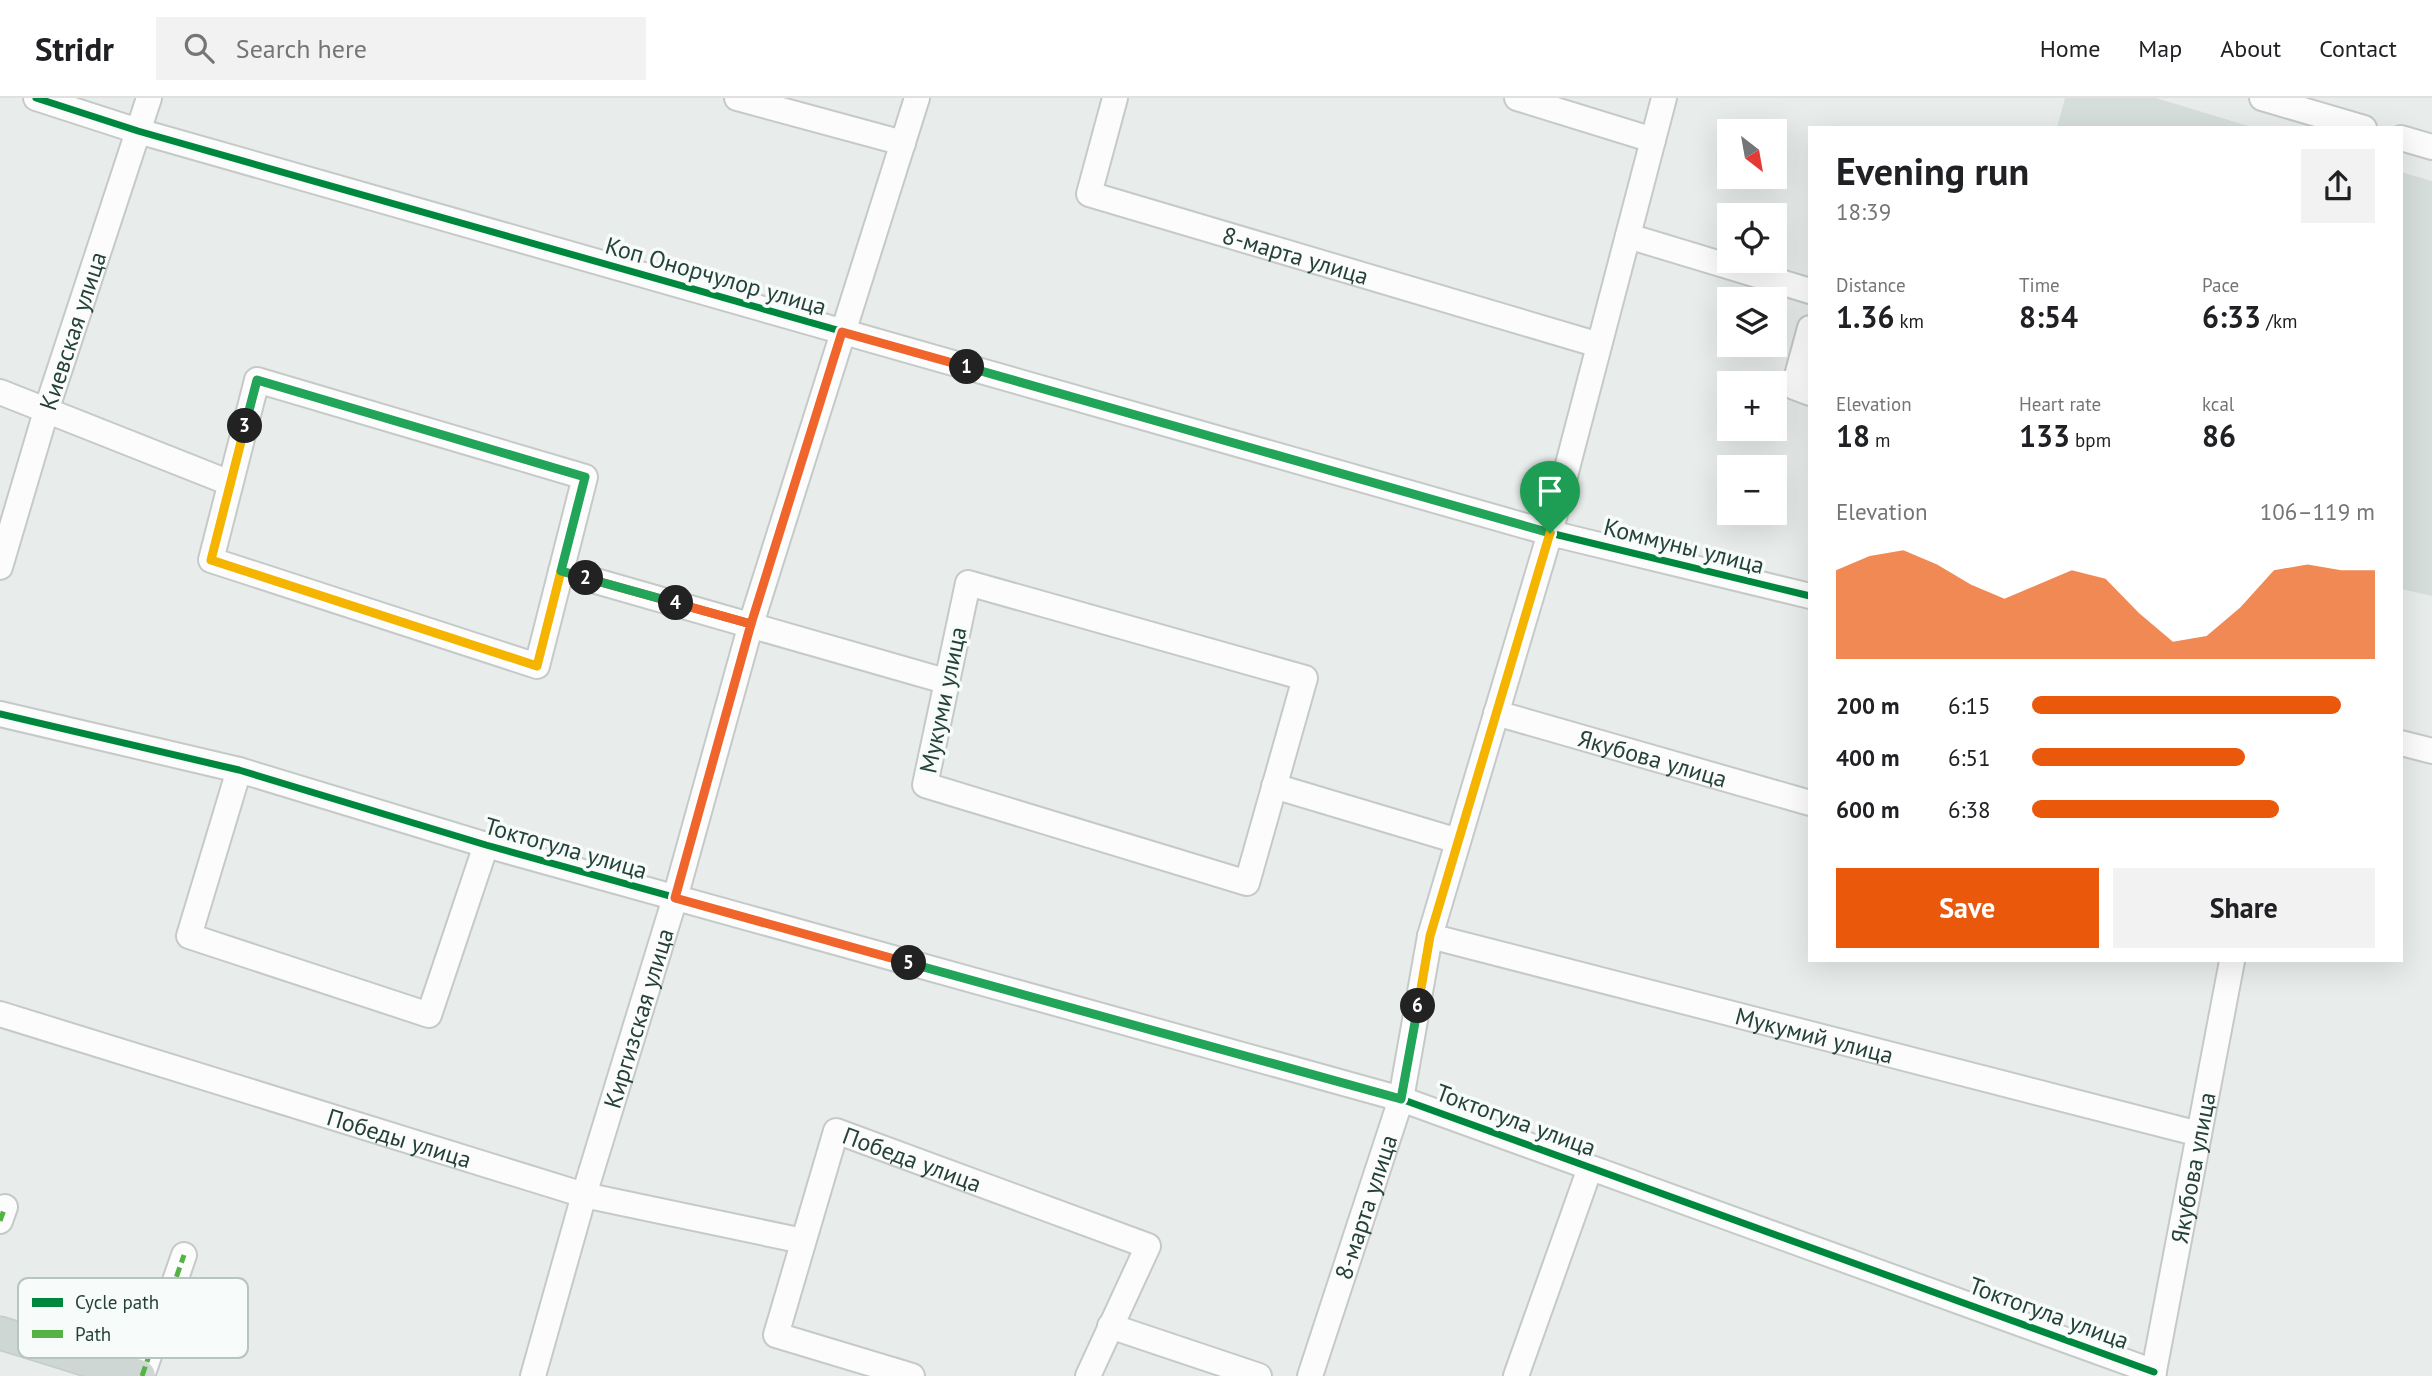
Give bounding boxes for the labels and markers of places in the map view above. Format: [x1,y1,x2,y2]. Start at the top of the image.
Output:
pin: 1 [950,350,984,384]
pin: 3 [228,408,262,444]
pin [1520,461,1580,533]
pin: 2 [568,560,604,596]
pin: 4 [658,586,694,620]
pin: 5 [892,946,926,980]
pin: 6 [1400,988,1436,1024]

